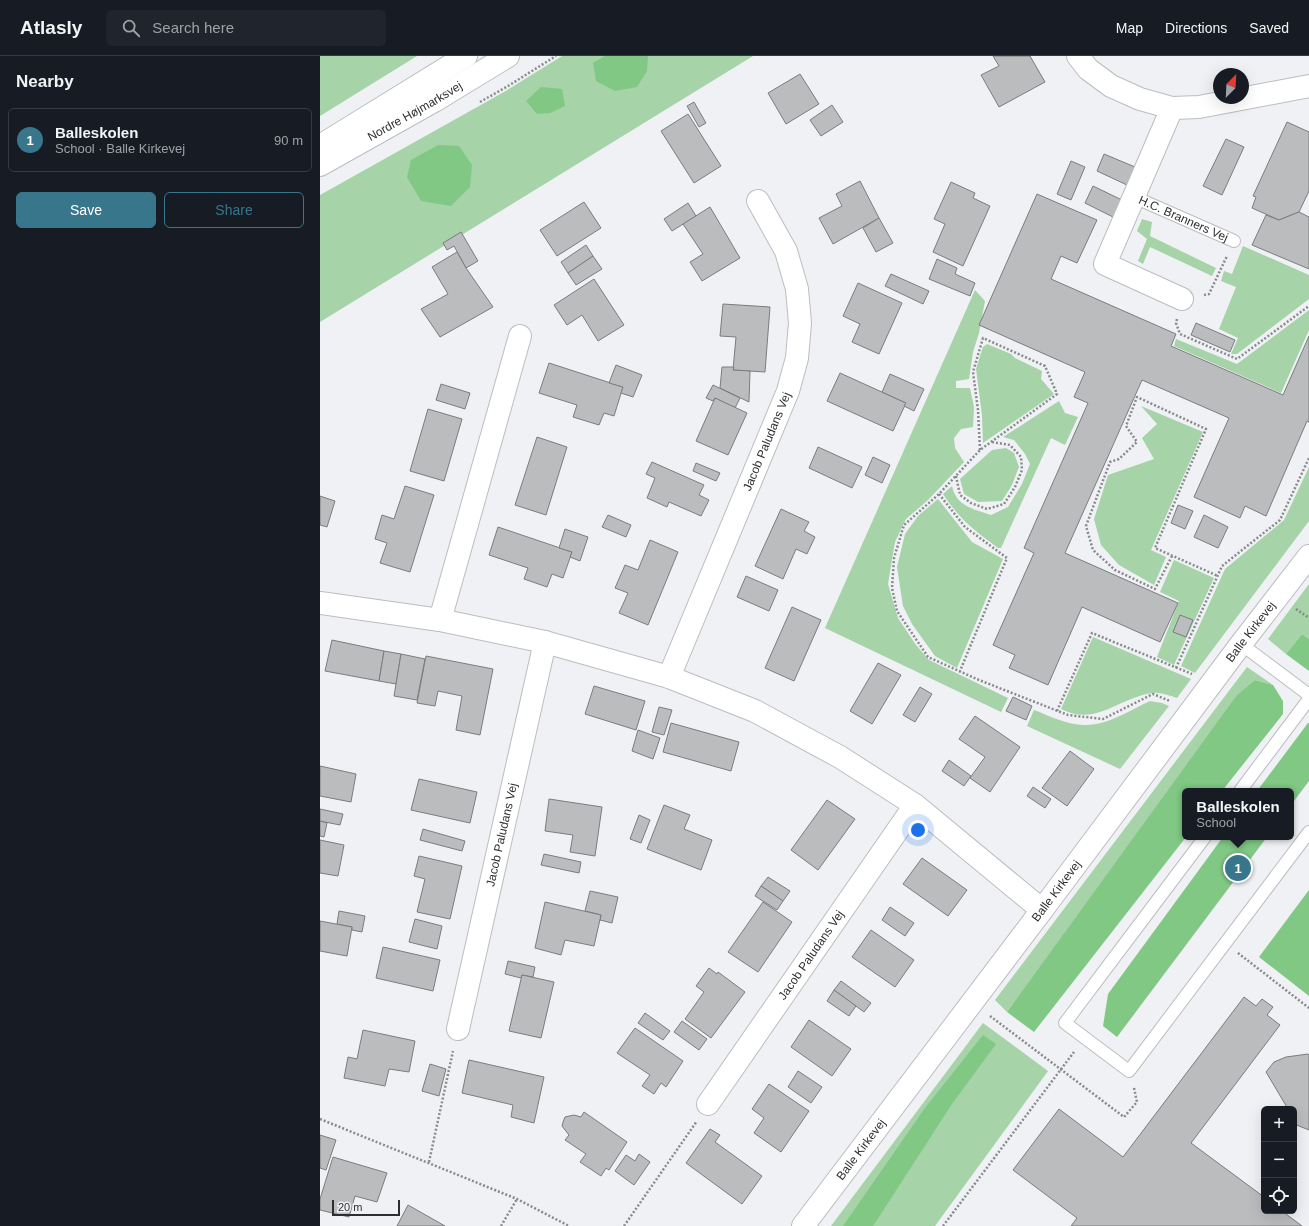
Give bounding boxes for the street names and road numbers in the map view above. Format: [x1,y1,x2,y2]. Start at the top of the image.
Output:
street label: Nordre Højmarksvej [365,79,465,144]
street label: H.C. Branners Vej [1137,193,1230,245]
street label: Jacob Paludans Vej [740,390,794,493]
street label: Balle Kirkevej [1223,599,1278,665]
street label: Jacob Paludans Vej [483,782,520,888]
street label: Balle Kirkevej [1029,858,1084,924]
street label: Jacob Paludans Vej [775,908,847,1003]
street label: Balle Kirkevej [833,1116,888,1183]

